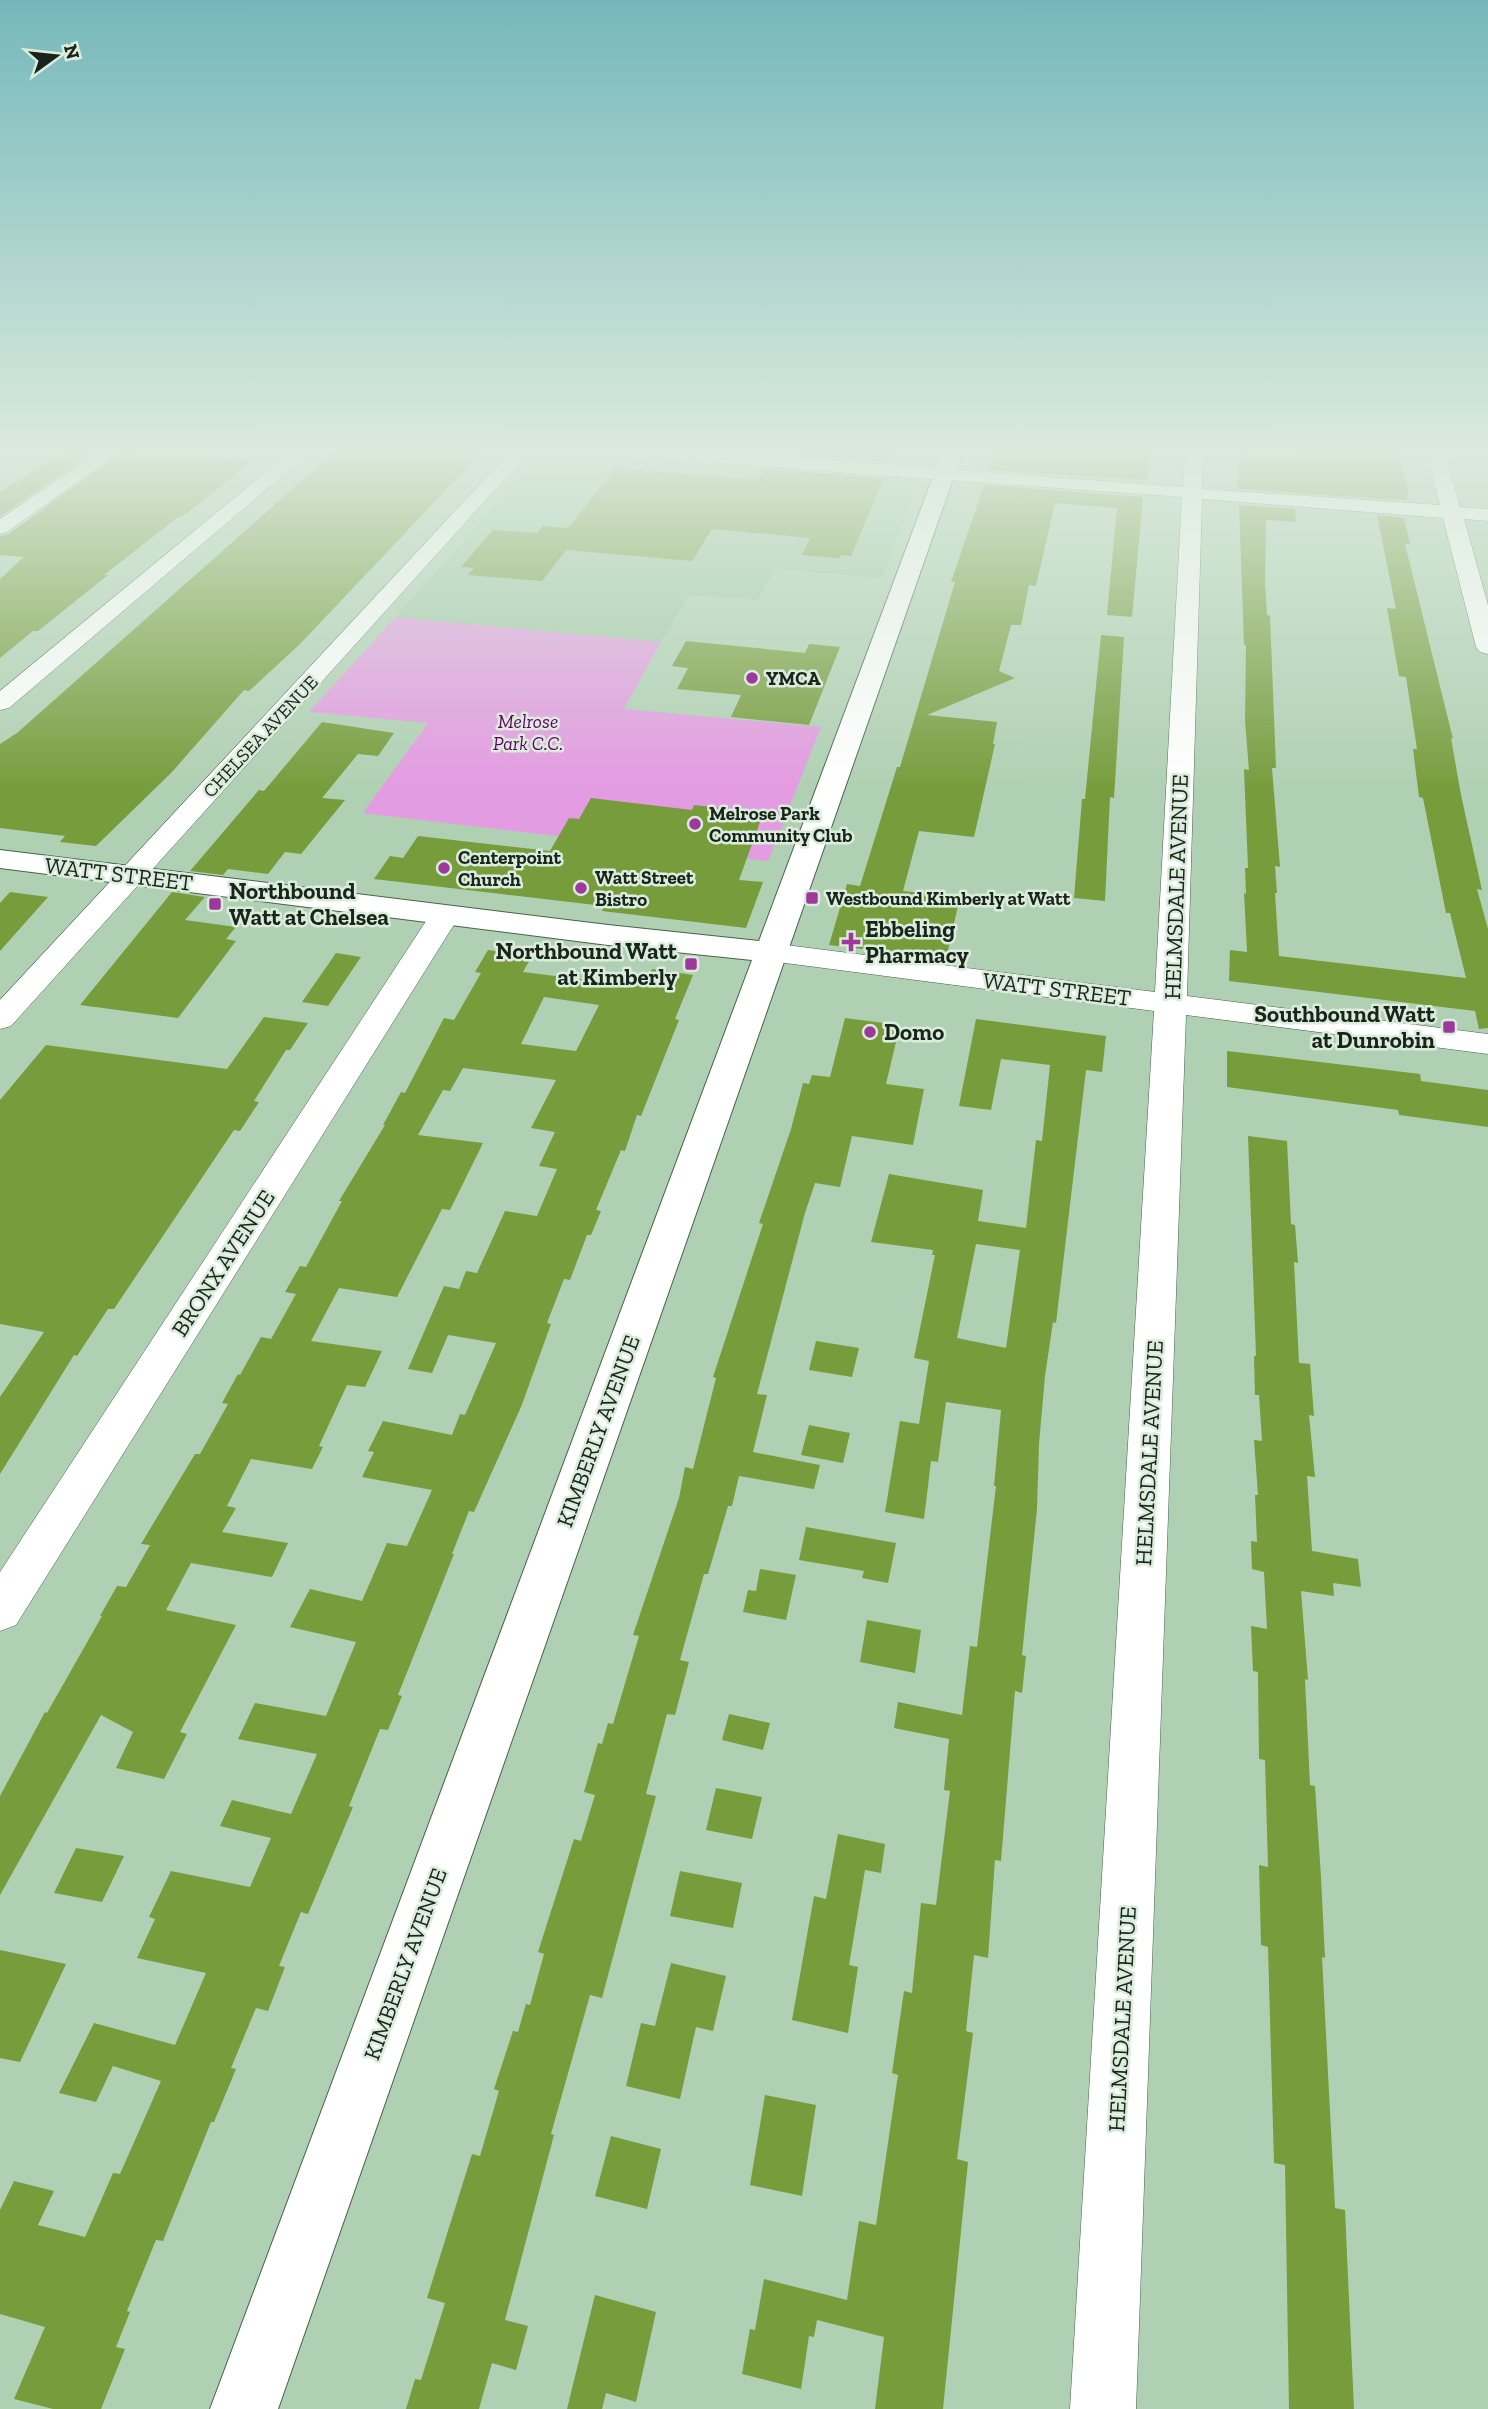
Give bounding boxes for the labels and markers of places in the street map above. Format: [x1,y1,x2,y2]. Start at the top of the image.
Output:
place label: YMCA [766,667,821,690]
marker: YMCA [744,670,760,686]
place label: Melrose Park Community Club [709,802,853,847]
marker: Melrose Park Community Club [687,816,703,832]
place label: Centerpoint Church [458,846,562,891]
marker: Centerpoint Church [436,860,452,876]
place label: Watt Street Bistro [595,866,694,911]
place label: Northbound Watt at Chelsea [229,877,389,931]
marker: Watt Street Bistro [573,880,589,896]
place label: Westbound Kimberly at Watt [826,887,1071,910]
marker: Westbound Kimberly at Watt [804,890,820,906]
marker: Northbound Watt at Chelsea [207,896,223,912]
place label: Ebbeling Pharmacy [865,915,970,969]
marker: Ebbeling Pharmacy [843,934,859,950]
place label: Northbound Watt at Kimberly [496,937,678,991]
marker: Northbound Watt at Kimberly [683,956,699,972]
place label: Southbound Watt at Dunrobin [1254,1000,1436,1054]
place label: Domo [884,1018,944,1046]
marker: Southbound Watt at Dunrobin [1441,1019,1457,1035]
marker: Domo [862,1024,878,1040]

